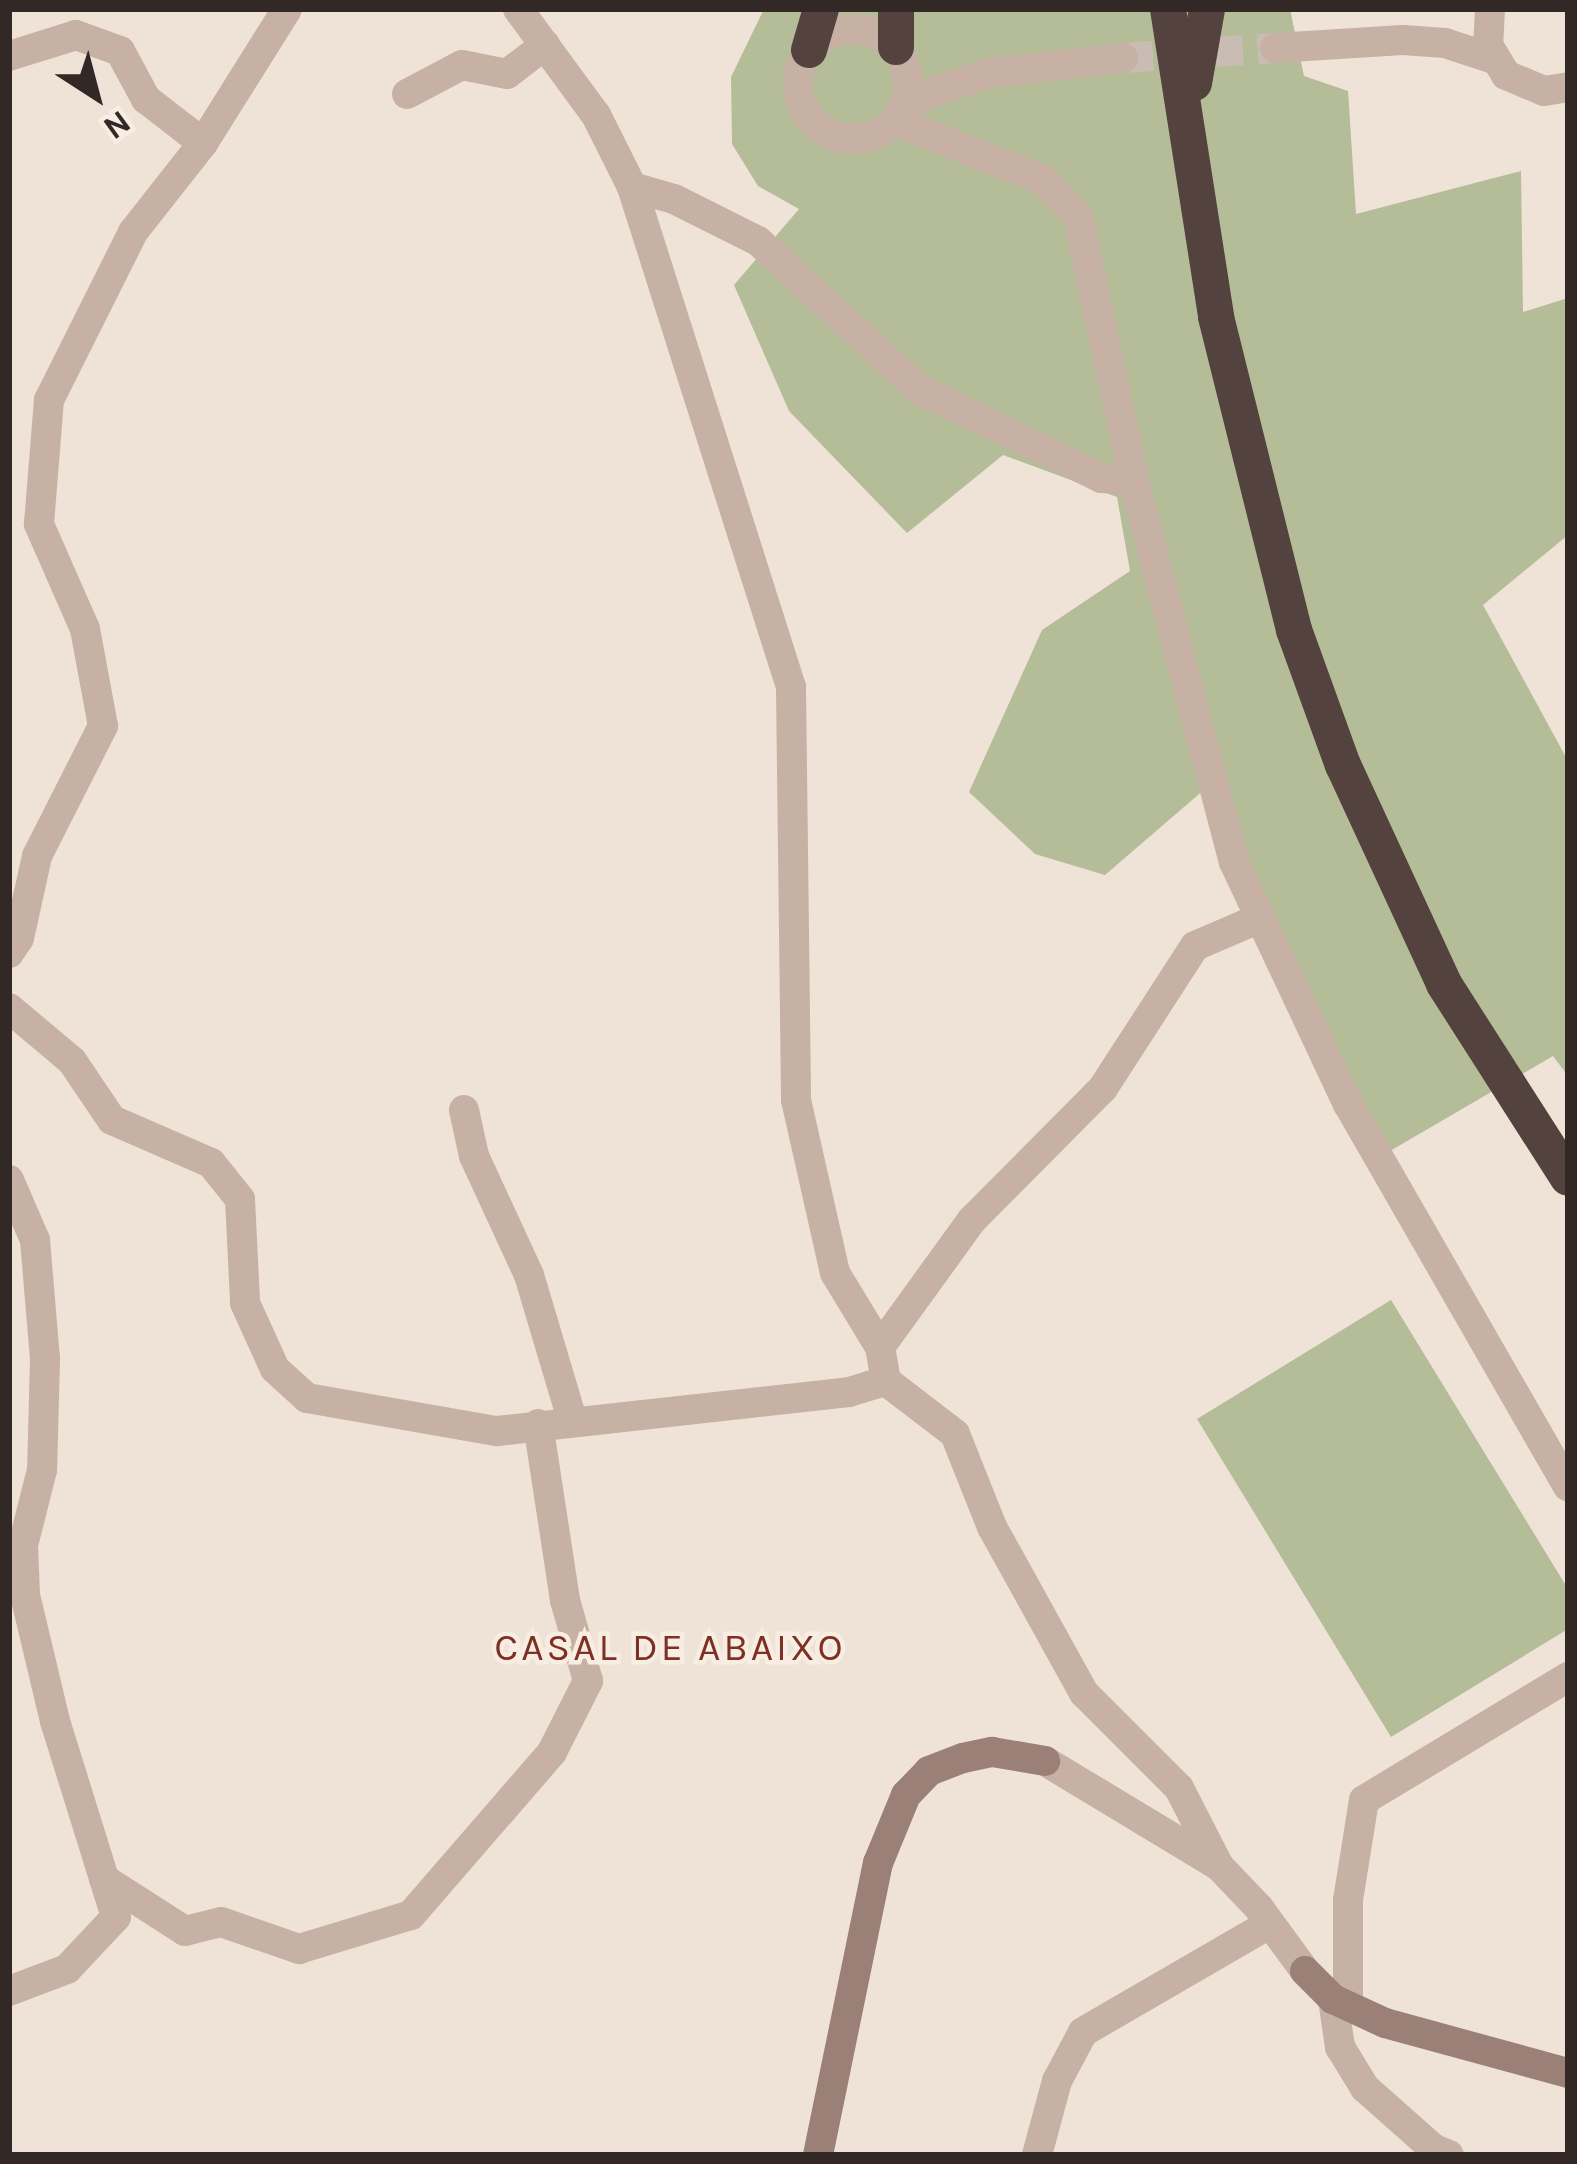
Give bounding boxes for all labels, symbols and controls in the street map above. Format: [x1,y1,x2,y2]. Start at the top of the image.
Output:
north arrow [36,36,156,156]
text: N [96,103,138,147]
district label: CASAL DE ABAIXO [494,1624,846,1670]

